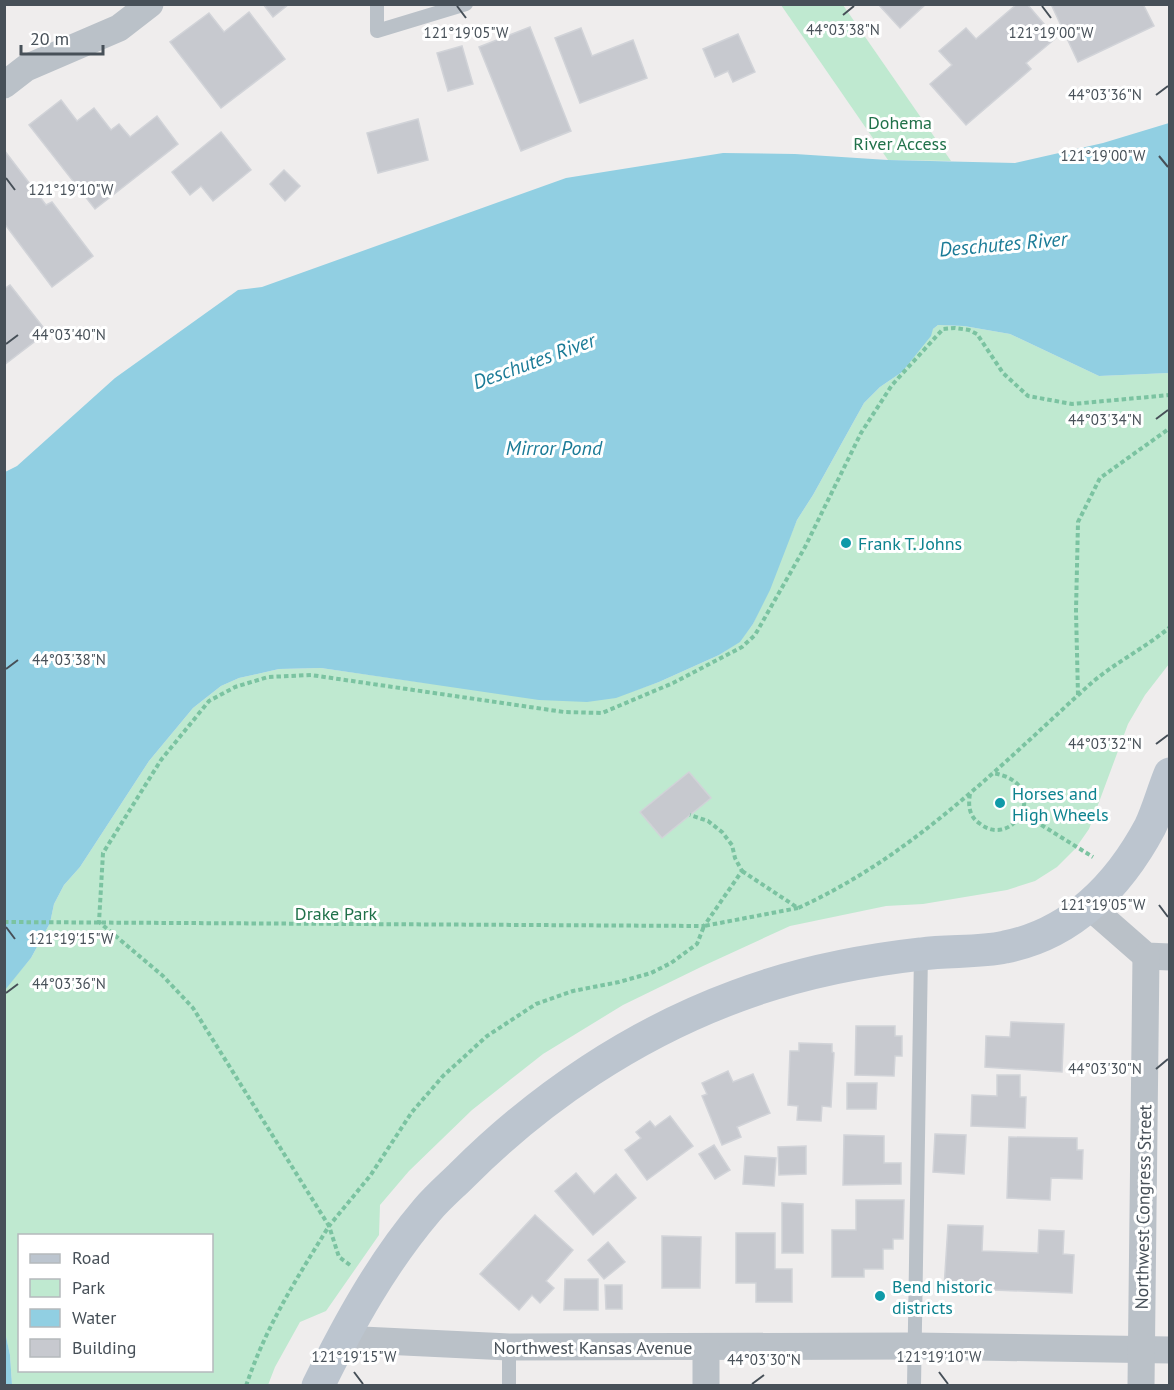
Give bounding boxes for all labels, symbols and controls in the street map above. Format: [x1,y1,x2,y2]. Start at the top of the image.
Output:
scale bar [21,18,104,56]
text: 44°03'38"N [806,20,880,39]
text: 121°19'05"W [424,23,509,42]
text: 121°19'00"W [1009,23,1094,42]
text: 20 m [30,27,69,50]
text: 44°03'36"N [1068,85,1142,104]
park label: Dohema River Access [853,111,947,155]
text: 121°19'00"W [1061,146,1146,165]
text: 121°19'10"W [29,180,114,199]
water label: Deschutes River [938,225,1069,263]
text: 44°03'40"N [32,325,106,344]
water label: Deschutes River [469,326,600,395]
text: 44°03'34"N [1068,410,1142,429]
water label: Mirror Pond [506,435,603,461]
place label: Frank T. Johns [858,532,962,555]
marker: Frank T. Johns [839,536,853,550]
text: 44°03'38"N [32,650,106,669]
text: 44°03'32"N [1068,734,1142,753]
place label: Horses and High Wheels [1012,782,1109,826]
marker: Horses and High Wheels [993,796,1007,810]
text: 121°19'05"W [1061,895,1146,914]
park label: Drake Park [295,902,378,925]
text: 121°19'15"W [29,929,114,948]
text: 44°03'36"N [32,974,106,993]
text: 44°03'30"N [1068,1059,1142,1078]
street label: Northwest Congress Street [1130,1104,1156,1310]
legend [18,1234,213,1372]
text: Road [72,1246,110,1269]
place label: Bend historic districts [892,1275,993,1319]
text: Park [72,1276,105,1299]
marker: Bend historic districts [873,1289,887,1303]
text: Water [72,1306,116,1329]
text: Building [72,1336,136,1359]
street label: Northwest Kansas Avenue [494,1336,692,1359]
text: 121°19'15"W [312,1347,397,1366]
text: 121°19'10"W [897,1347,982,1366]
text: 44°03'30"N [727,1350,801,1369]

